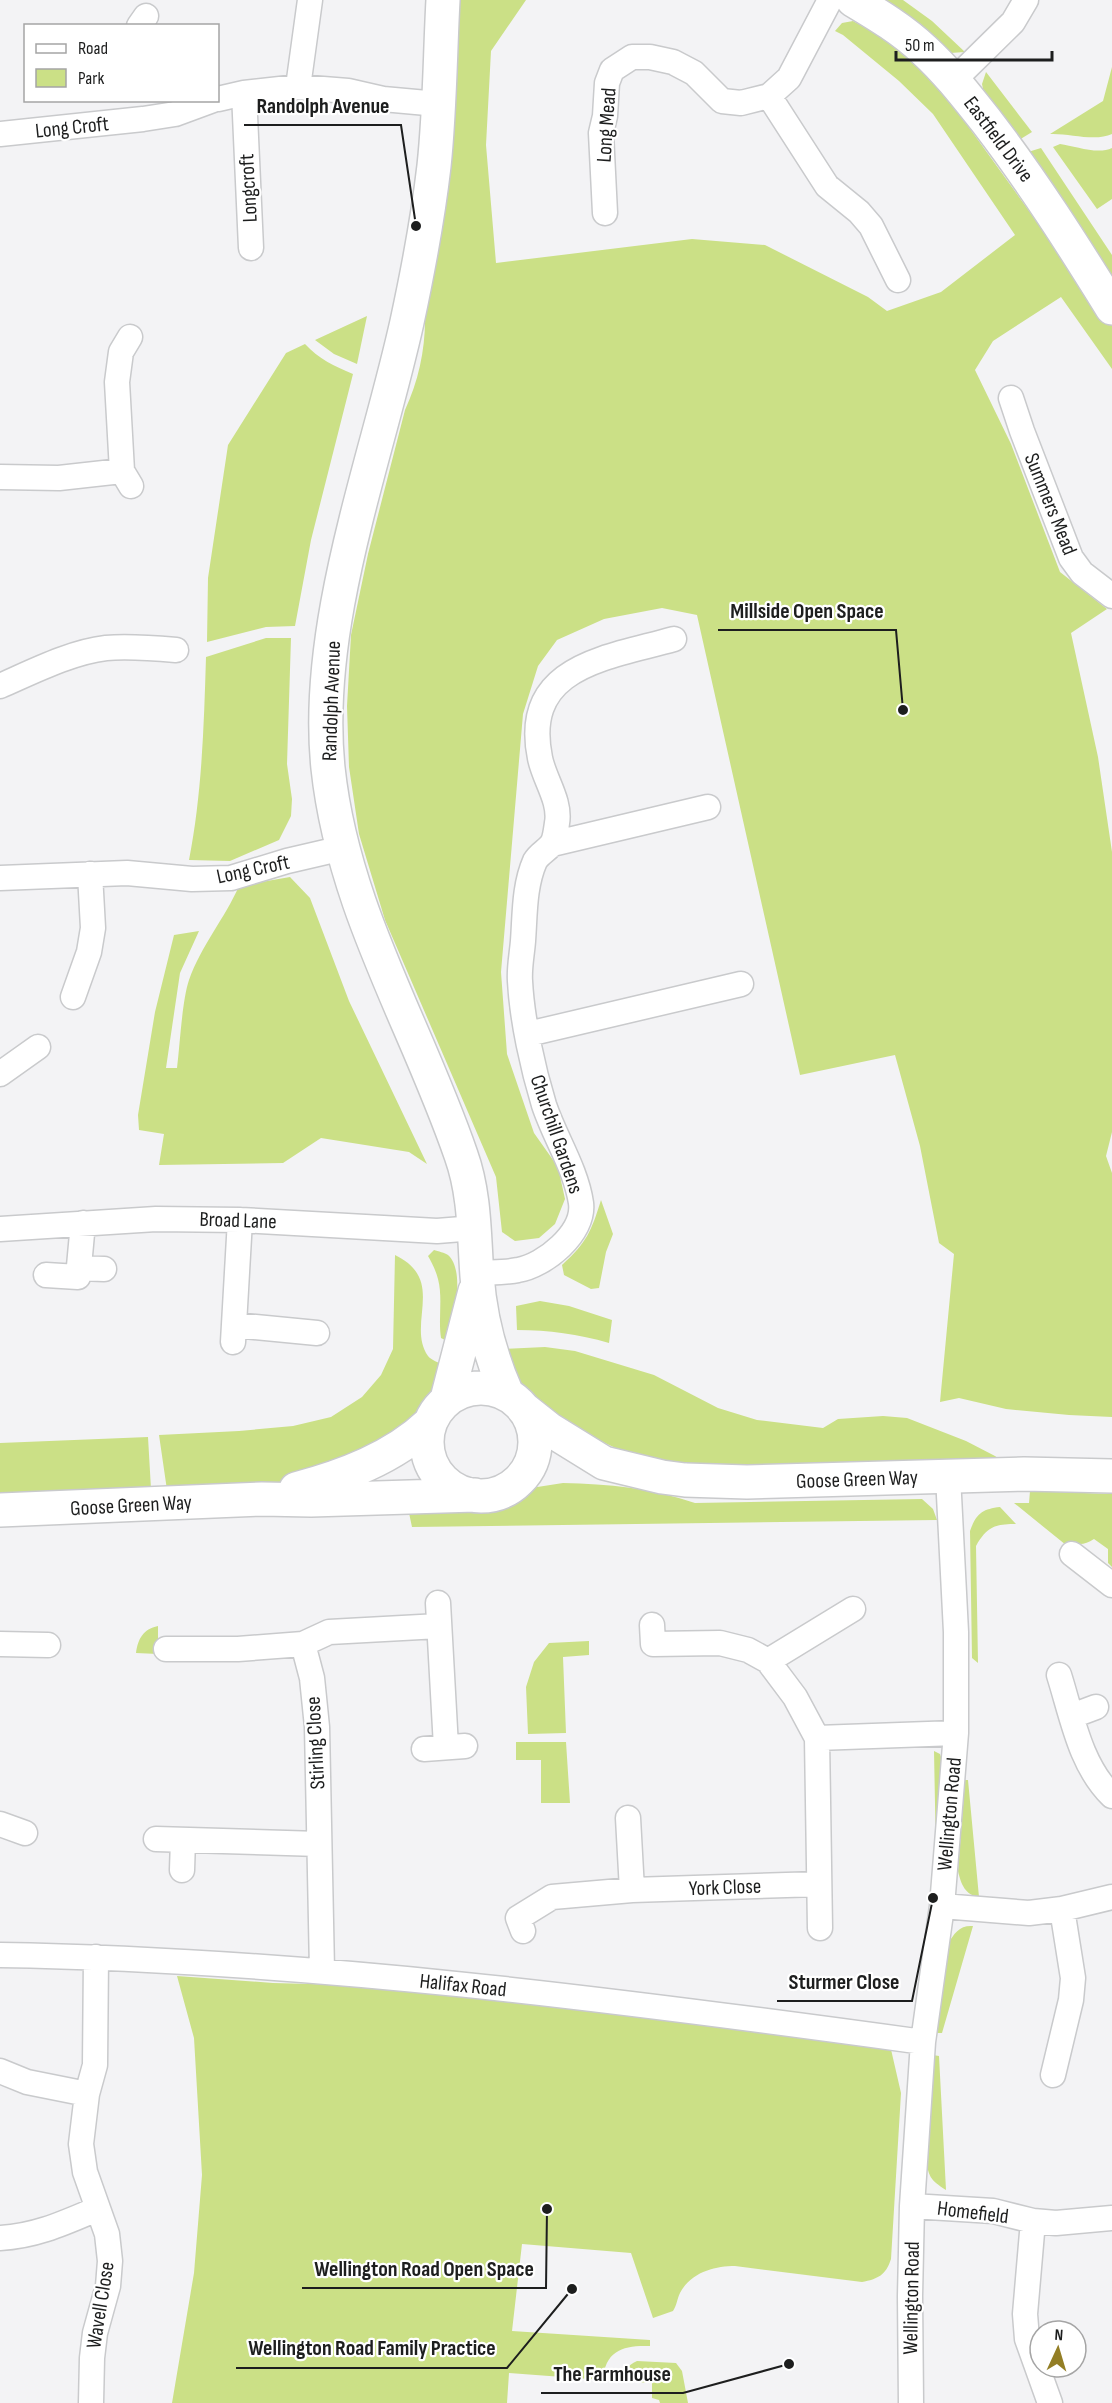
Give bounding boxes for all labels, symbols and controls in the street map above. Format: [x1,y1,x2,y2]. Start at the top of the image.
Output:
legend [24,24,219,102]
scale bar [896,24,1052,62]
text: 50 m [905,35,935,56]
text: Road [78,38,108,59]
text: Park [78,68,104,89]
callout: Randolph Avenue [244,85,401,125]
street label: Long Mead [591,87,622,163]
street label: Eastfield Drive [958,92,1039,187]
text: Randolph Avenue [257,93,389,120]
street label: Long Croft [34,111,110,144]
street label: Longcroft [234,153,263,223]
street label: Summers Mead [1019,450,1082,559]
callout: Millside Open Space [718,590,896,630]
text: Millside Open Space [730,598,884,625]
street label: Randolph Avenue [317,640,346,762]
street label: Long Croft [214,850,292,889]
street label: Churchill Gardens [525,1071,589,1197]
street label: Broad Lane [199,1207,277,1234]
street label: Goose Green Way [796,1465,918,1494]
street label: Goose Green Way [70,1490,193,1521]
street label: Stirling Close [301,1696,330,1790]
street label: Wellington Road [932,1756,967,1872]
street label: York Close [688,1874,762,1901]
callout: Sturmer Close [777,1961,912,2001]
street label: Halifax Road [418,1969,508,2002]
text: Sturmer Close [789,1969,900,1996]
street label: Homefield [936,2196,1010,2229]
street label: Wellington Road [898,2241,925,2355]
callout: Wellington Road Open Space [302,2248,546,2288]
text: Wellington Road Open Space [314,2256,534,2283]
street label: Wavell Close [81,2260,120,2350]
north arrow [1028,2319,1088,2379]
text: N [1054,2326,1064,2345]
callout: Wellington Road Family Practice [236,2328,507,2368]
text: Wellington Road Family Practice [248,2335,496,2362]
callout: The Farmhouse [541,2353,683,2393]
text: The Farmhouse [553,2361,671,2388]

